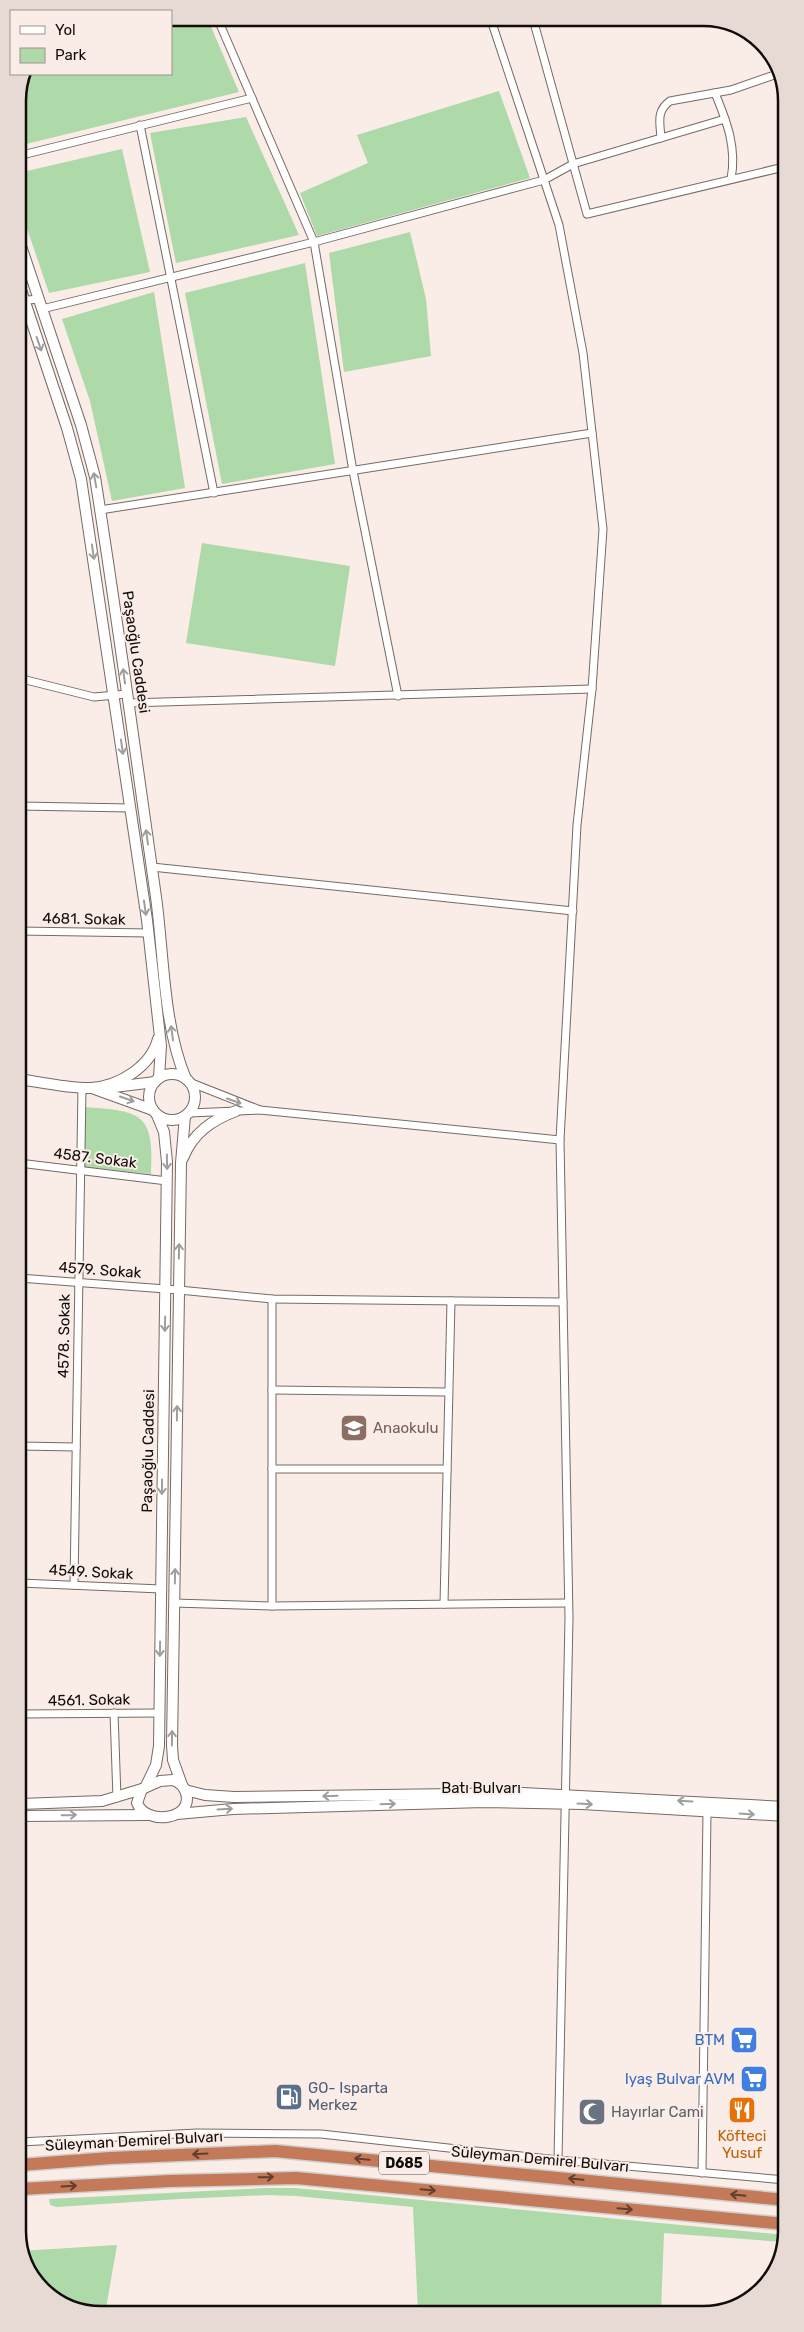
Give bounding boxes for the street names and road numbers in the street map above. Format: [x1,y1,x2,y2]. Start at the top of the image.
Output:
street label: Paşaoğlu Caddesi [118,590,154,714]
street label: 4681. Sokak [42,909,126,929]
street label: 4587. Sokak [52,1144,138,1172]
street label: 4579. Sokak [58,1258,142,1282]
street label: 4578. Sokak [54,1293,74,1378]
street label: Paşaoğlu Caddesi [138,1389,158,1513]
street label: 4549. Sokak [48,1561,134,1583]
street label: 4561. Sokak [48,1690,131,1710]
street label: Batı Bulvarı [441,1779,521,1797]
street label: Süleyman Demirel Bulvarı [45,2127,223,2155]
street label: Süleyman Demirel Bulvarı [451,2142,629,2176]
road number: D685 [379,2152,429,2174]

